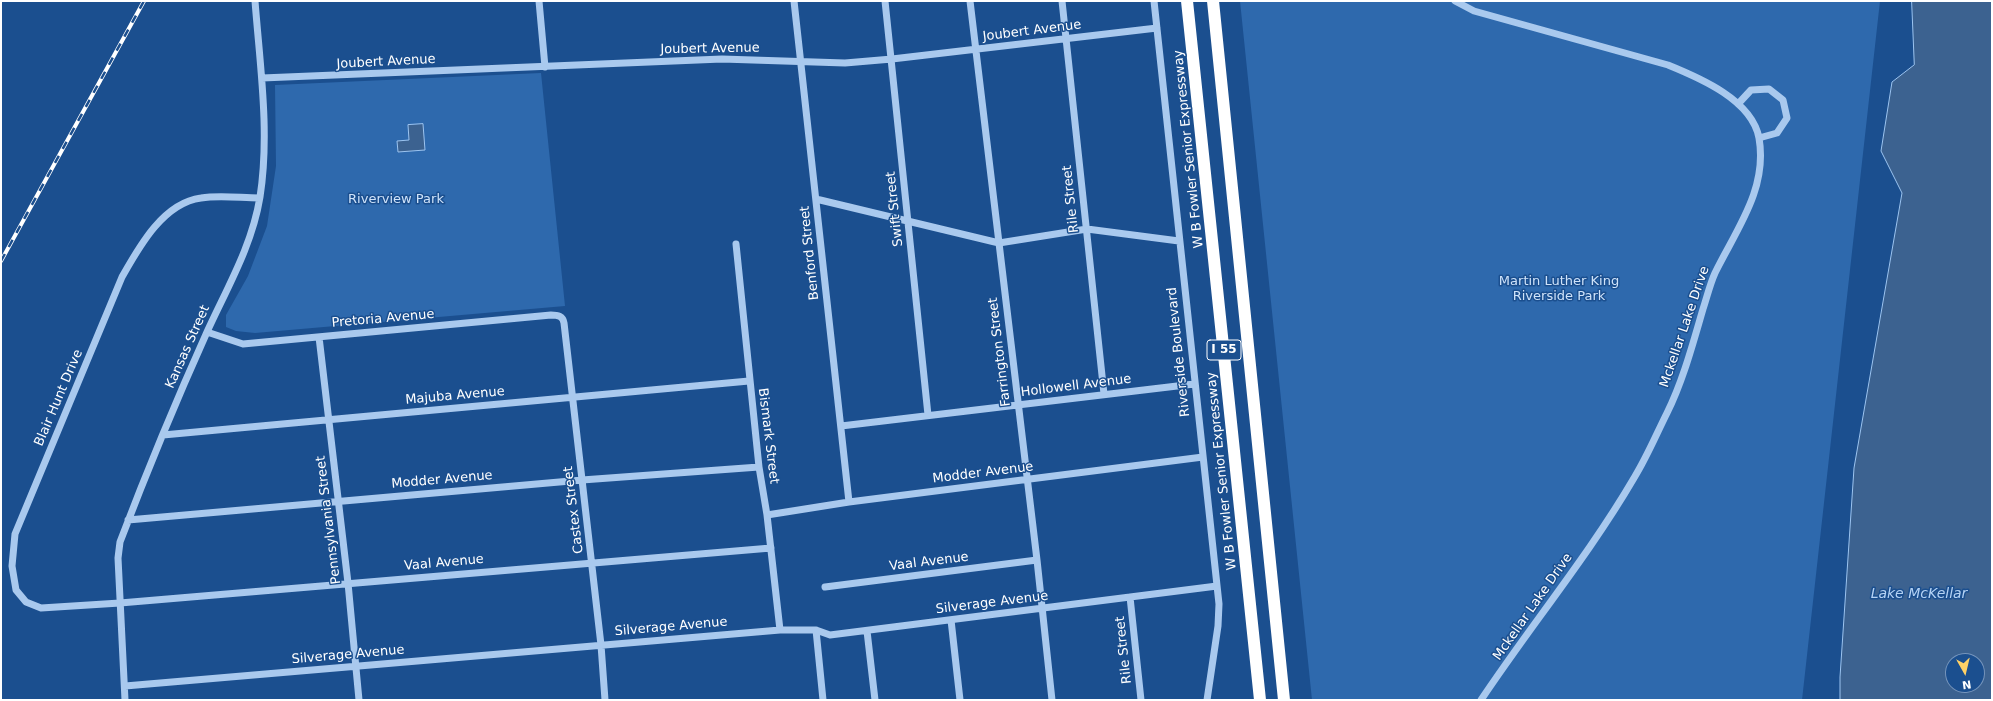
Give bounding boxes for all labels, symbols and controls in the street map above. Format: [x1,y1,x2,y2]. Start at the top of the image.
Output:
street label: Joubert Avenue [982,17,1082,45]
street label: Joubert Avenue [660,40,760,58]
street label: W B Fowler Senior Expressway [1171,49,1207,249]
street label: Joubert Avenue [336,52,436,72]
street label: Rile Street [1060,164,1082,234]
street label: Swift Street [883,171,907,247]
park label: Riverview Park [348,192,444,208]
street label: Benford Street [797,205,823,301]
street label: Mckellar Lake Drive [1657,264,1713,390]
park label: Martin Luther King Riverside Park [1499,274,1619,305]
street label: Riverside Boulevard [1164,286,1194,418]
street label: Farrington Street [986,297,1014,407]
street label: Kansas Street [163,303,213,391]
street label: Pretoria Avenue [331,307,435,331]
road number: I 55 [1207,340,1241,360]
street label: Blair Hunt Drive [32,347,86,449]
street label: Hollowell Avenue [1020,371,1132,401]
street label: W B Fowler Senior Expressway [1204,371,1240,571]
street label: Majuba Avenue [405,384,505,408]
street label: Bismark Street [754,387,782,485]
street label: Pennsylvania Street [313,455,345,585]
street label: Modder Avenue [932,459,1034,487]
street label: Castex Street [561,465,587,555]
street label: Modder Avenue [391,468,493,492]
street label: Vaal Avenue [888,549,970,575]
street label: Mckellar Lake Drive [1490,550,1576,664]
street label: Vaal Avenue [404,552,484,574]
water label: Lake McKellar [1871,586,1967,602]
street label: Silverage Avenue [935,588,1049,618]
street label: Silverage Avenue [614,614,728,640]
street label: Rile Street [1113,615,1135,685]
street label: Silverage Avenue [291,642,405,668]
north arrow [1945,653,1985,693]
text: N [1961,677,1972,691]

